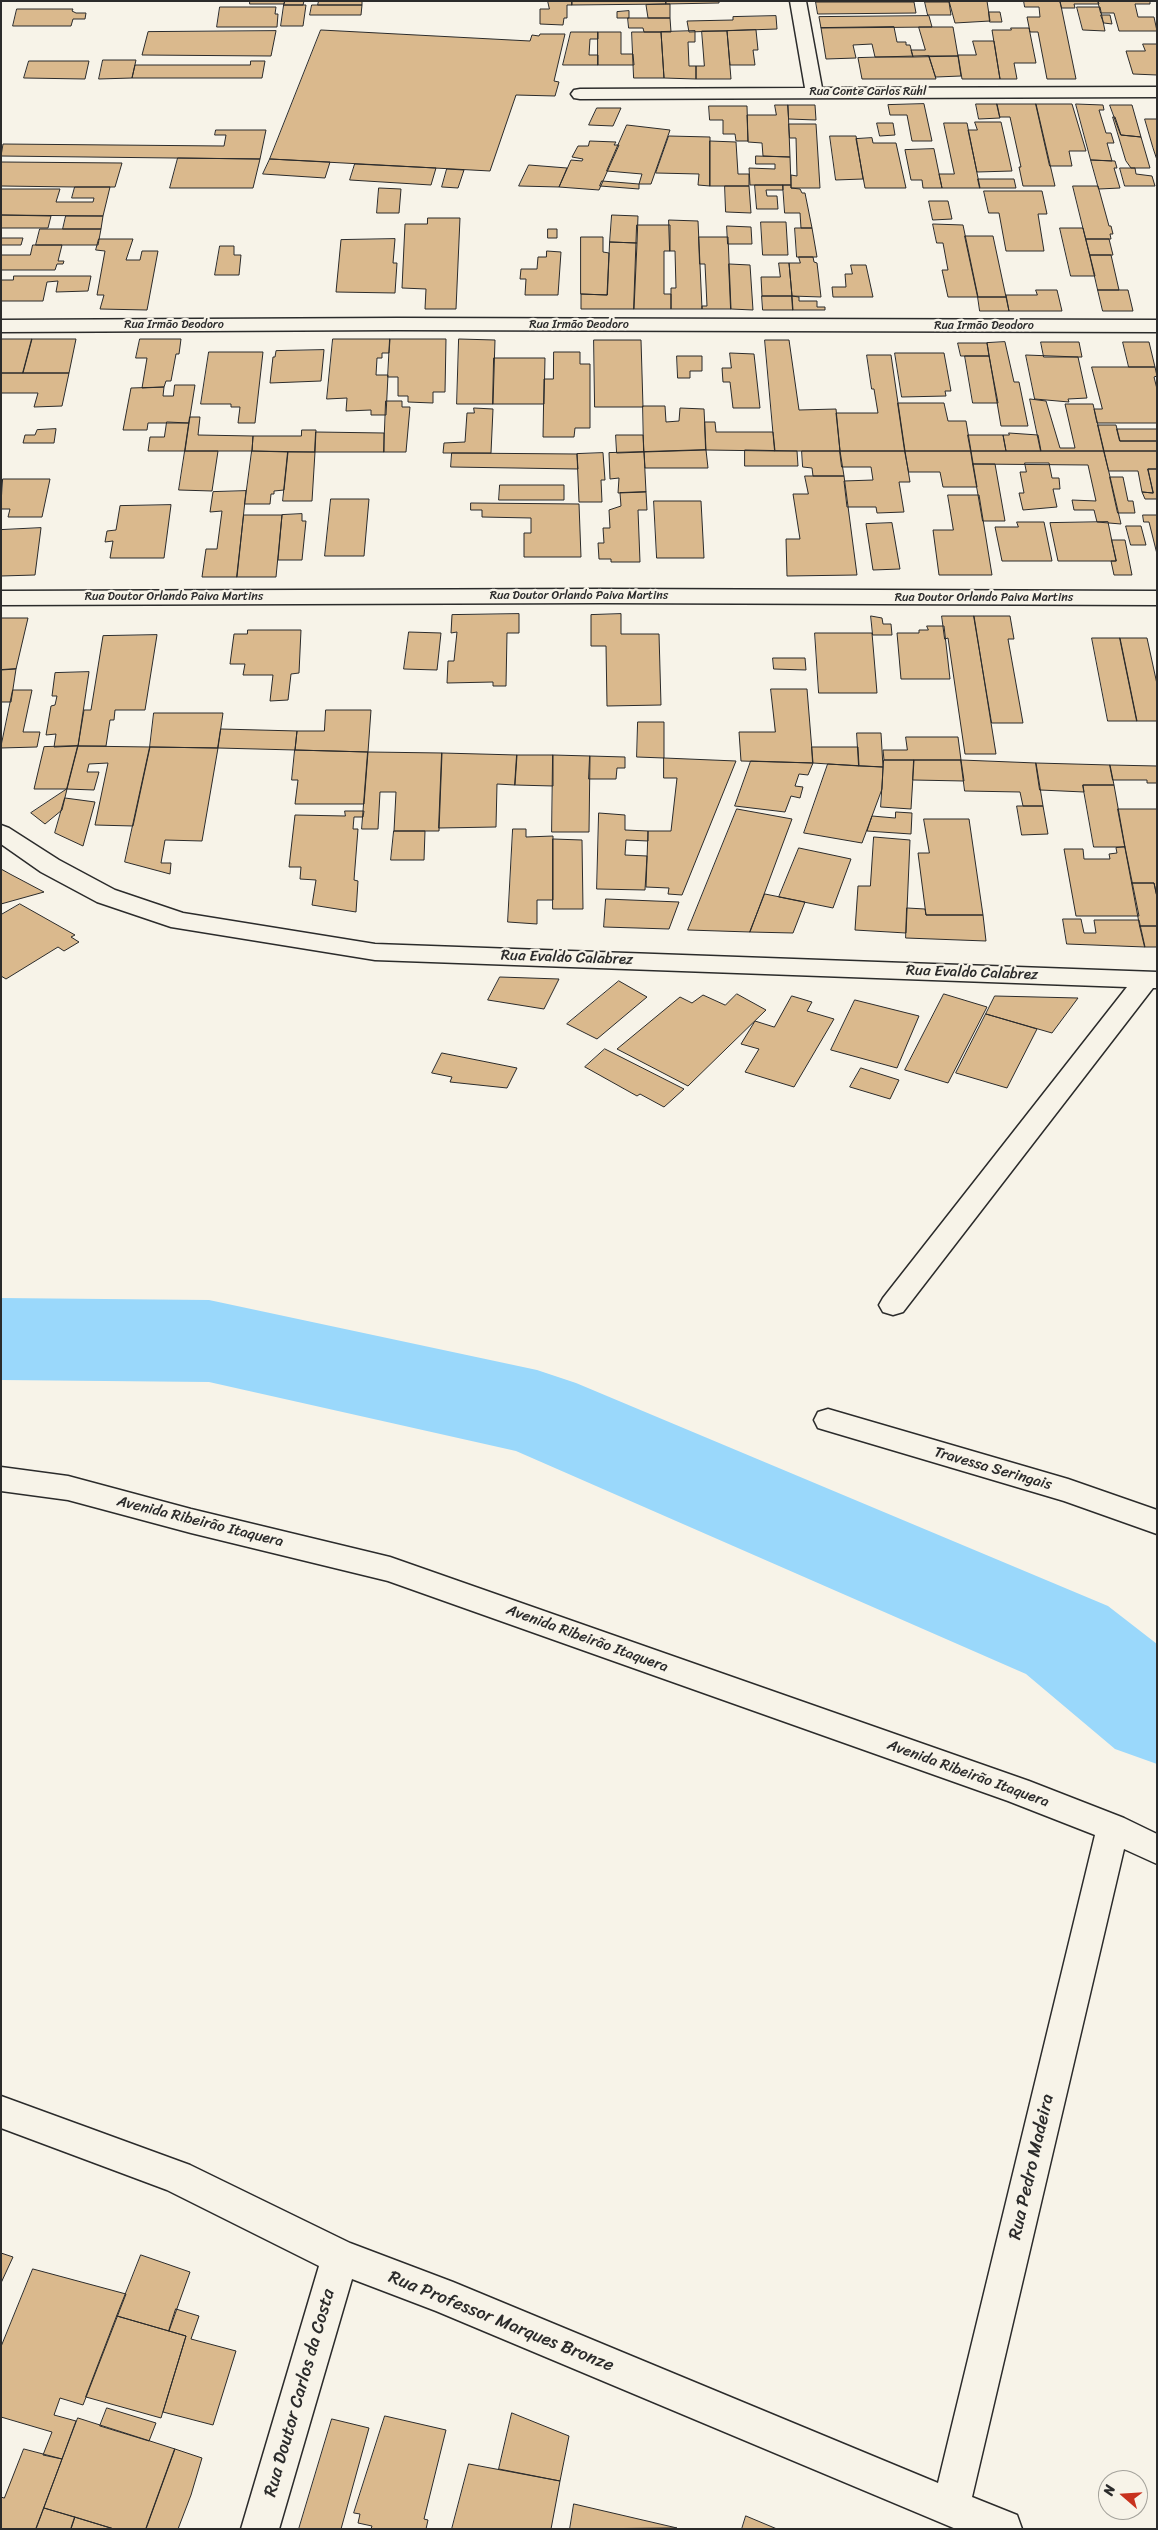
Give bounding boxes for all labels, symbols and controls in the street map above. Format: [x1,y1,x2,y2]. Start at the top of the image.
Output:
street label: Rua Conte Carlos Ruhl [810,85,926,99]
street label: Rua Irmão Deodoro [124,318,224,332]
street label: Rua Irmão Deodoro [529,318,629,332]
street label: Rua Irmão Deodoro [934,319,1034,333]
street label: Rua Doutor Orlando Paiva Martins [490,589,668,603]
street label: Rua Doutor Orlando Paiva Martins [85,590,263,604]
street label: Rua Doutor Orlando Paiva Martins [895,591,1073,605]
street label: Rua Evaldo Calabrez [501,947,633,969]
street label: Rua Evaldo Calabrez [906,962,1038,984]
street label: Travessa Seringais [932,1444,1054,1494]
street label: Avenida Ribeirão Itaquera [115,1493,285,1551]
street label: Avenida Ribeirão Itaquera [504,1601,670,1677]
street label: Avenida Ribeirão Itaquera [885,1736,1051,1812]
street label: Rua Pedro Madeira [1005,2092,1059,2242]
street label: Rua Professor Marques Bronze [385,2267,617,2377]
street label: Rua Doutor Carlos da Costa [260,2286,340,2500]
north arrow [1098,2470,1148,2520]
text: N [1096,2482,1123,2499]

